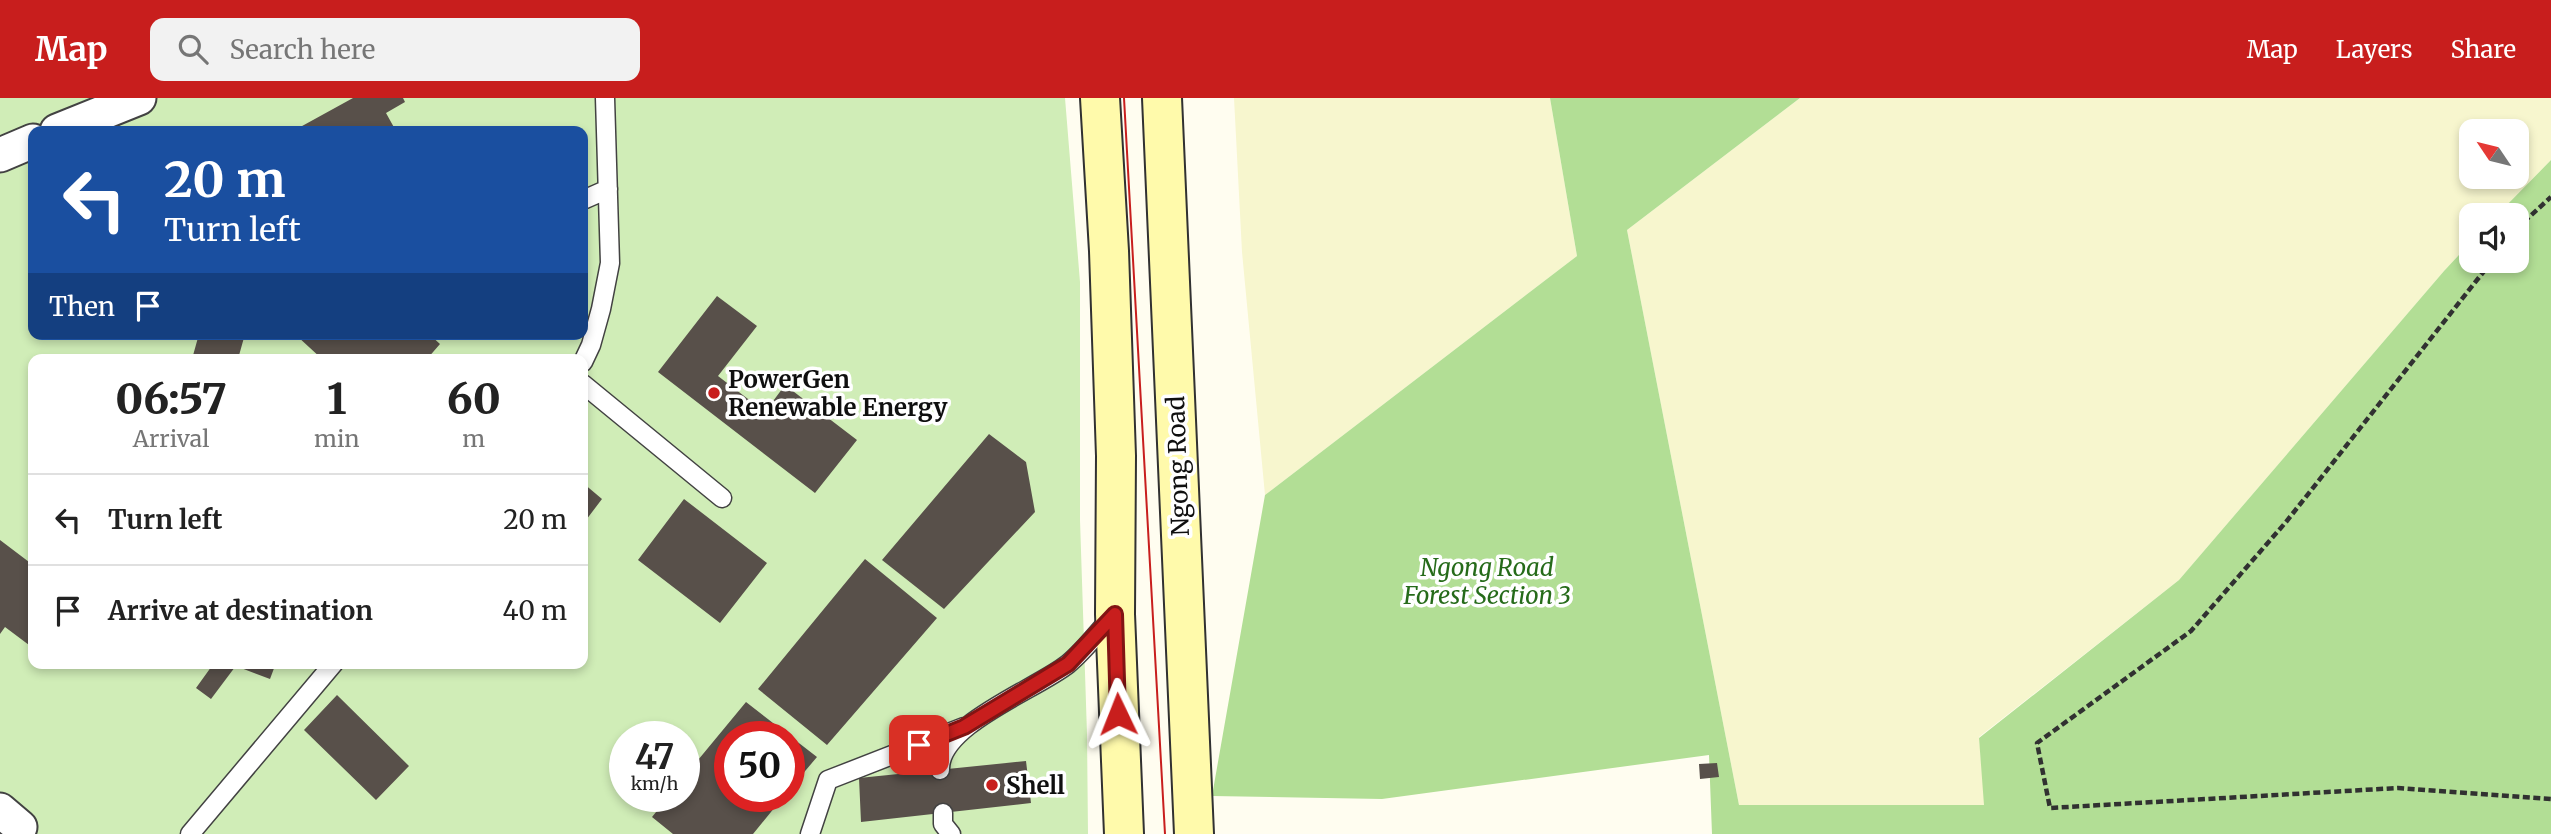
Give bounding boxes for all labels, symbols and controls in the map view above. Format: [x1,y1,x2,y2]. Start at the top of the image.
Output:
search box [150,18,640,81]
text: Map [35,29,108,70]
icon: search [174,30,212,68]
text: Search here [230,33,375,66]
text: Map [2247,34,2298,65]
text: Layers [2336,34,2412,65]
text: Share [2450,34,2516,65]
north arrow [2459,119,2529,189]
map controls [2459,119,2529,273]
text: 20 m [164,149,285,210]
icon: left [49,154,140,245]
button: sound [2459,203,2529,273]
text: Turn left [164,210,301,250]
icon: arrive [129,287,167,325]
text: Then [49,290,115,323]
place label: PowerGen Renewable Energy [728,364,948,423]
text: 06:57 [115,373,227,425]
text: 1 [327,373,347,425]
text: 60 [447,373,501,425]
marker: PowerGen Renewable Energy [706,385,722,401]
street label: Ngong Road [1160,395,1196,537]
text: Arrival [133,424,209,453]
text: min [314,424,360,453]
text: m [462,424,485,453]
icon: left [49,501,87,539]
text: Turn left [108,503,222,536]
text: 20 m [503,503,567,536]
park label: Ngong Road Forest Section 3 [1403,552,1570,611]
icon: arrive [49,592,87,630]
text: Arrive at destination [108,594,373,627]
text: 40 m [503,594,567,627]
position arrow [1081,677,1155,751]
pin [889,715,949,775]
speed limit sign: 50 [714,721,805,812]
icon: arrive [900,726,938,764]
text: 47 [635,735,674,779]
place label: Shell [1006,770,1065,801]
text: km/h [631,772,678,795]
marker: Shell [984,777,1000,793]

